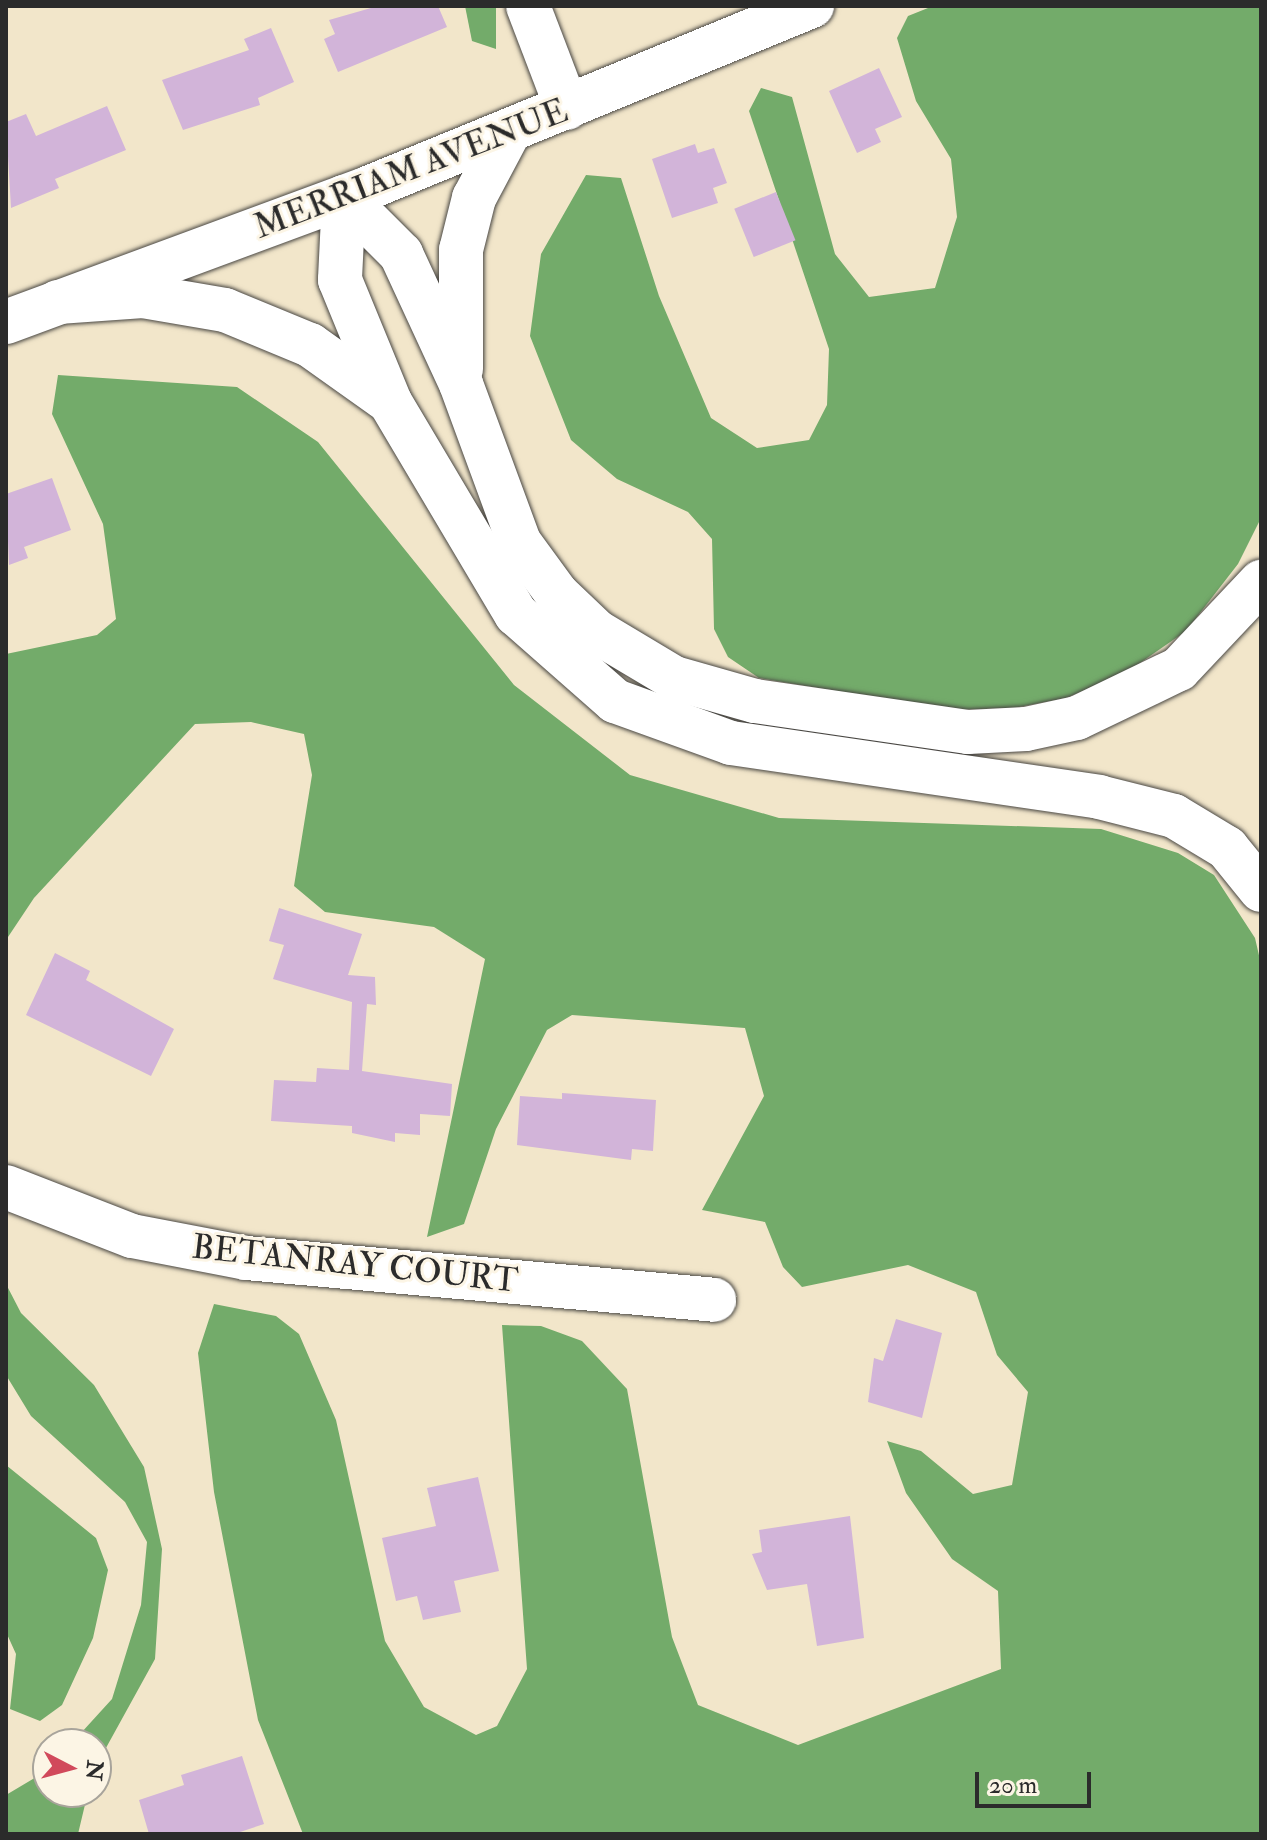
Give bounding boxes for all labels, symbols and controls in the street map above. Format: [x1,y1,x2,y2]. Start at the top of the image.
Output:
street label: MERRIAM AVENUE [248,90,574,248]
street label: BETANRAY COURT [190,1227,520,1301]
north arrow [32,1728,112,1808]
scale bar [979,1756,1095,1806]
text: N [79,1759,109,1782]
text: 20 m [989,1770,1037,1801]

